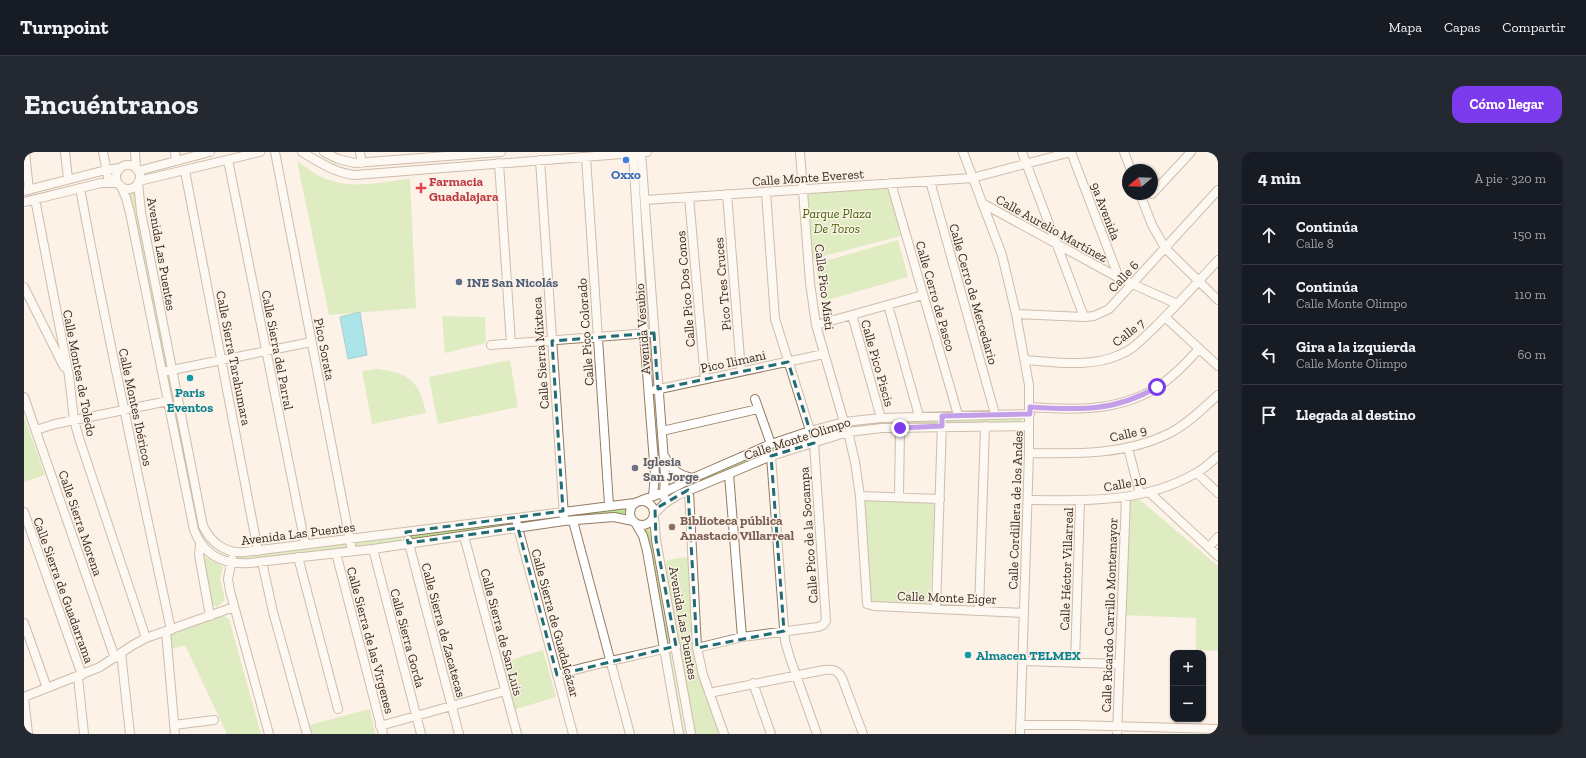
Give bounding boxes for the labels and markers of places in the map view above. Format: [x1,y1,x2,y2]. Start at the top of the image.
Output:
marker: Oxxo [621,155,631,165]
place label: Oxxo [611,167,641,182]
place label: Farmacia Guadalajara [429,174,499,205]
marker: Farmacia Guadalajara [416,183,426,193]
place label: INE San Nicolás [467,275,558,290]
marker: INE San Nicolás [454,277,464,287]
marker: Paris Eventos [185,373,195,383]
place label: Paris Eventos [167,385,213,415]
place label: Iglesia San Jorge [643,454,700,484]
marker: Iglesia San Jorge [630,463,640,473]
place label: Biblioteca pública Anastacio Villarreal [680,513,794,543]
marker: Biblioteca pública Anastacio Villarreal [667,522,677,532]
place label: Almacen TELMEX [976,648,1081,663]
marker: Almacen TELMEX [963,650,973,660]

